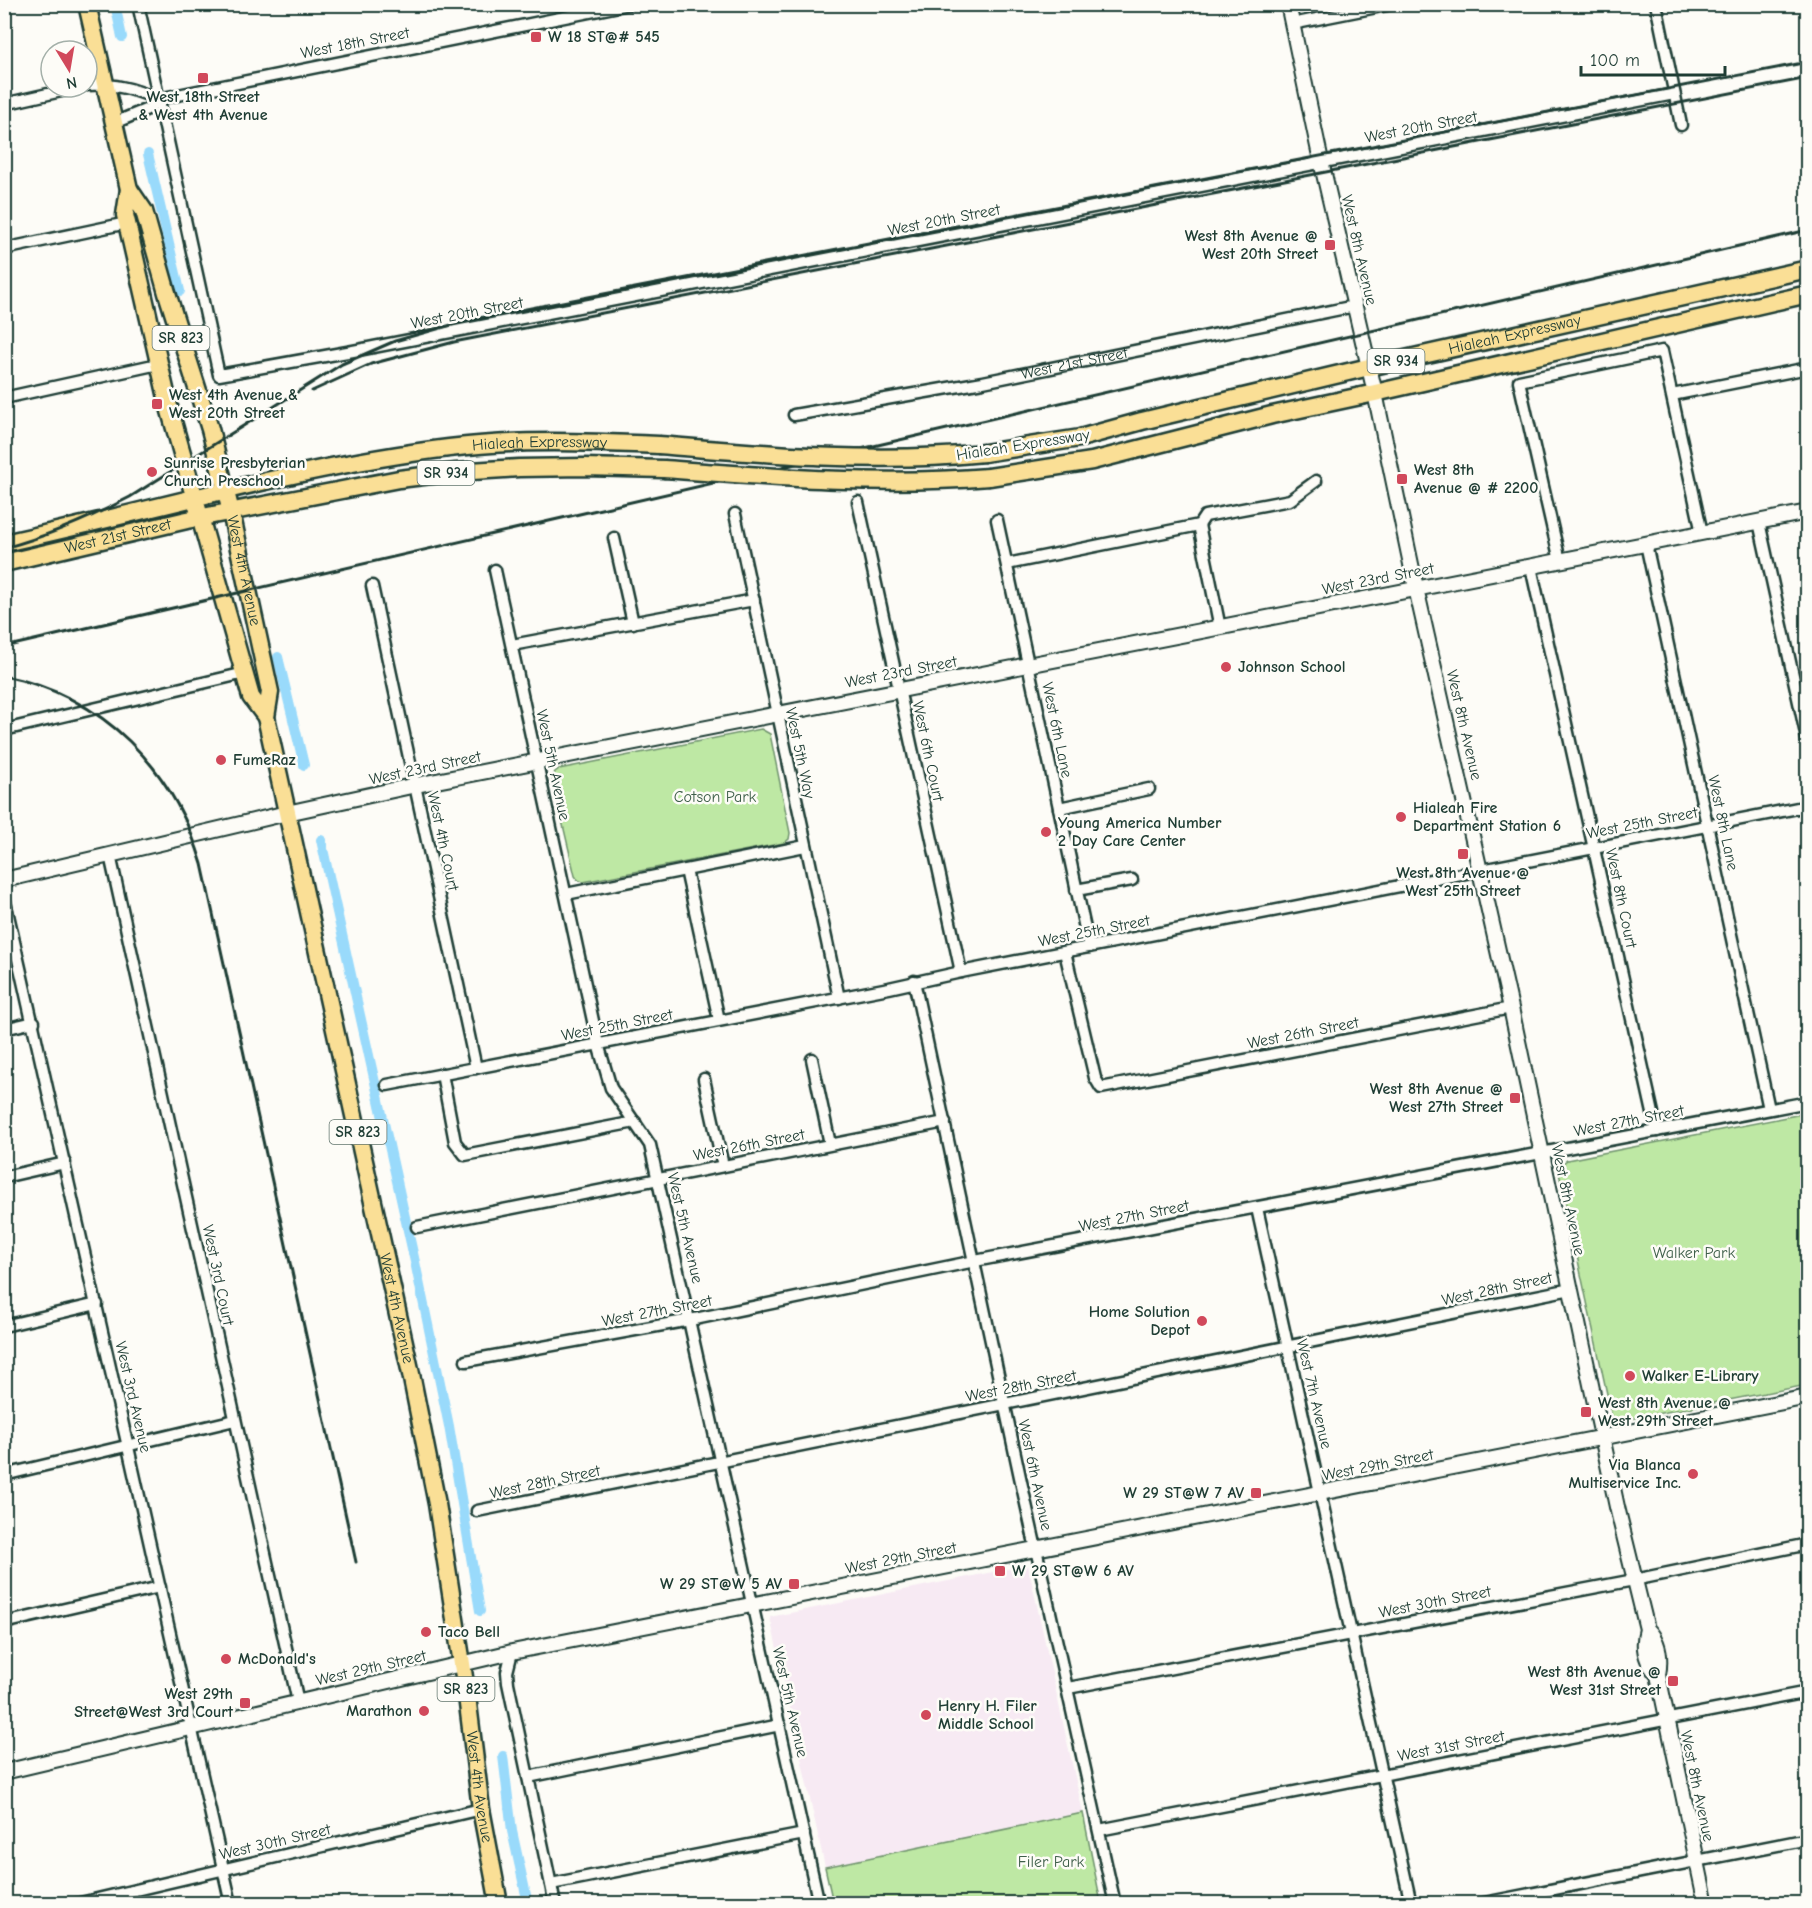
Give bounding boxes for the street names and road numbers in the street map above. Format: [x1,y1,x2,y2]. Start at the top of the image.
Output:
street label: West 18th Street [299,24,411,62]
street label: West 20th Street [1363,107,1479,147]
street label: West 8th Avenue [1338,193,1380,307]
street label: West 20th Street [886,200,1002,240]
street label: West 20th Street [409,293,525,333]
street label: Hialeah Expressway [1447,311,1583,358]
road number: SR 823 [152,326,210,350]
street label: West 21st Street [1019,344,1130,383]
road number: SR 934 [1368,349,1424,373]
street label: Hialeah Expressway [955,425,1092,464]
street label: Hialeah Expressway [471,433,608,454]
road number: SR 934 [418,461,474,485]
street label: West 4th Avenue [223,514,264,627]
street label: West 21st Street [63,515,173,557]
street label: West 23rd Street [1321,559,1436,599]
street label: West 23rd Street [844,652,959,692]
street label: West 8th Avenue [1443,668,1485,782]
street label: West 6th Lane [1038,680,1076,780]
street label: West 6th Court [909,699,947,803]
street label: West 5th Way [782,706,819,801]
street label: West 5th Avenue [532,708,574,822]
street label: West 23rd Street [368,747,483,789]
street label: West 8th Lane [1704,774,1742,872]
street label: West 4th Court [424,790,462,893]
street label: West 25th Street [1585,803,1700,843]
street label: West 8th Court [1602,846,1640,950]
street label: West 25th Street [1037,911,1152,951]
street label: West 25th Street [560,1005,675,1045]
street label: West 26th Street [1246,1013,1361,1053]
street label: West 27th Street [1572,1101,1686,1141]
road number: SR 823 [330,1120,386,1144]
street label: West 26th Street [692,1125,807,1165]
street label: West 8th Avenue [1547,1143,1589,1257]
street label: West 5th Avenue [663,1171,707,1285]
street label: West 27th Street [1077,1196,1191,1236]
street label: West 3rd Court [199,1223,238,1327]
street label: West 4th Avenue [376,1251,417,1365]
street label: West 28th Street [1440,1268,1554,1310]
street label: West 27th Street [600,1291,714,1331]
street label: West 7th Avenue [1293,1337,1335,1451]
street label: West 3rd Avenue [111,1339,155,1455]
street label: West 28th Street [964,1366,1078,1406]
street label: West 6th Avenue [1014,1418,1056,1532]
street label: West 29th Street [1321,1445,1435,1485]
street label: West 28th Street [488,1461,602,1503]
street label: West 29th Street [844,1538,958,1578]
street label: West 30th Street [1377,1582,1493,1622]
street label: West 5th Avenue [768,1645,812,1759]
street label: West 29th Street [314,1646,428,1689]
road number: SR 823 [438,1677,494,1701]
street label: West 31st Street [1396,1727,1506,1765]
street label: West 8th Avenue [1676,1729,1718,1843]
street label: West 4th Avenue [462,1730,496,1844]
street label: West 30th Street [218,1820,333,1864]

